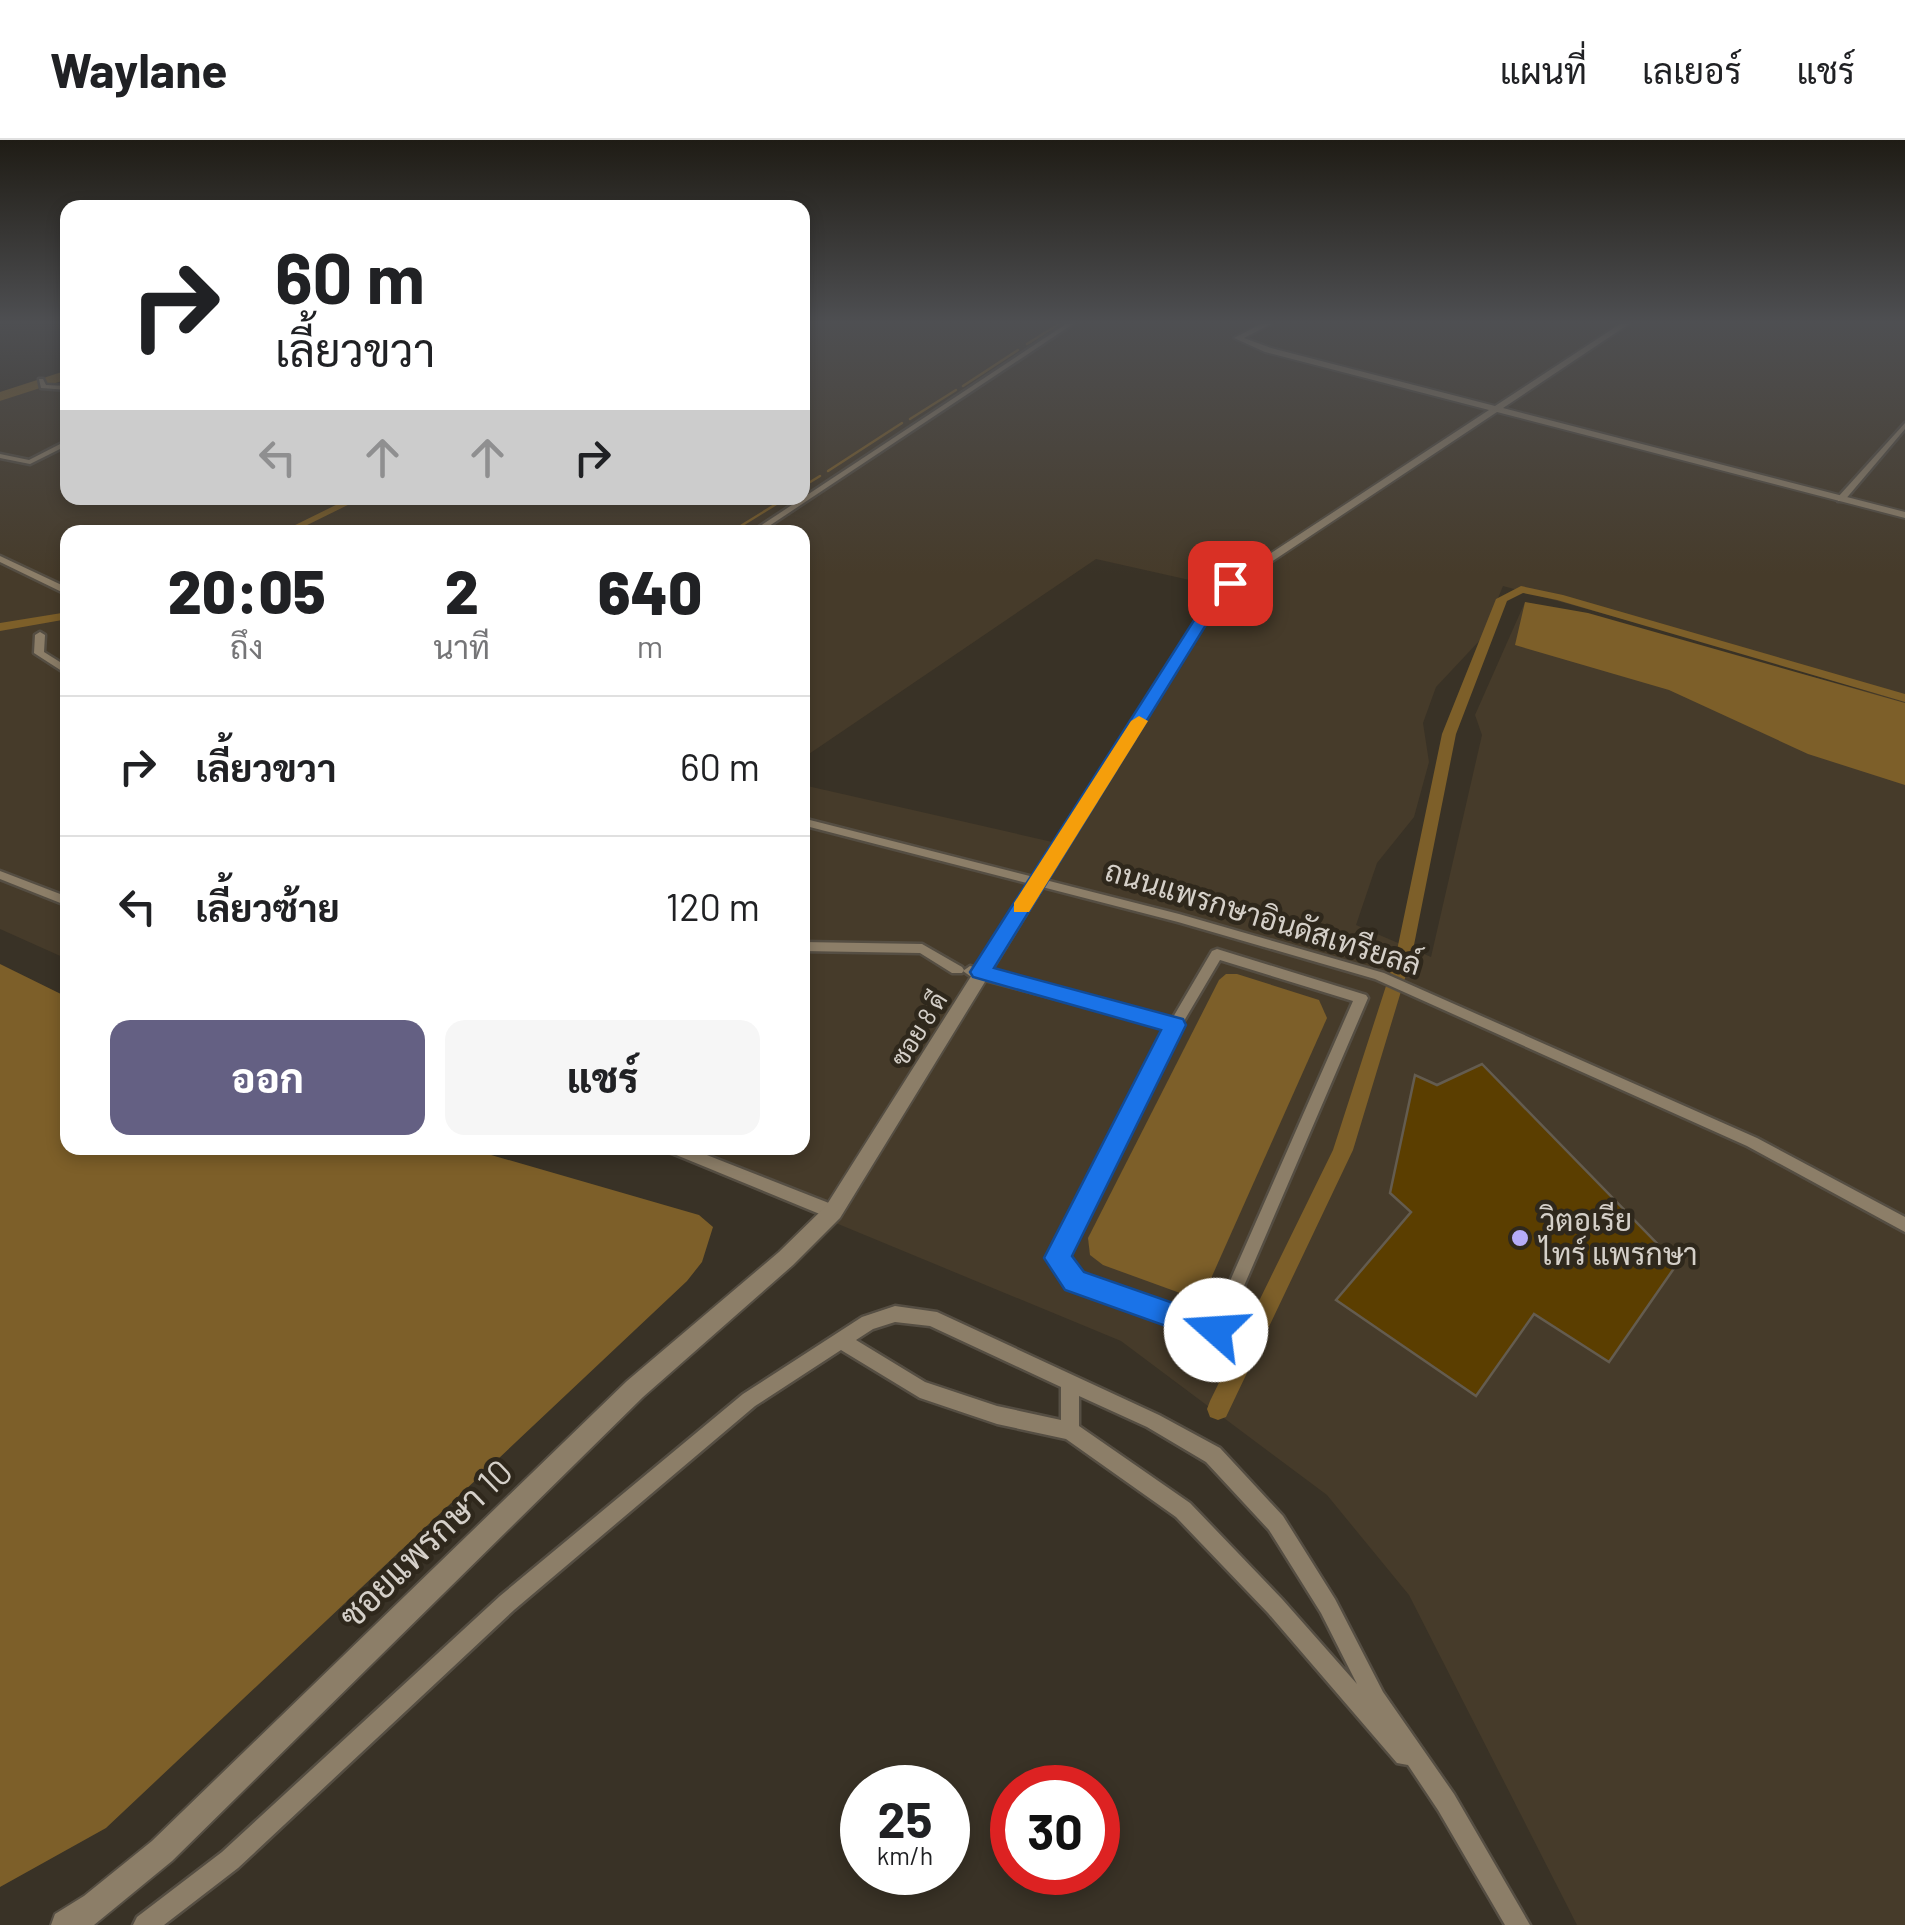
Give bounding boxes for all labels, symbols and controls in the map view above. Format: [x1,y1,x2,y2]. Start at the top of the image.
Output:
text: Waylane [50,40,228,98]
text: แผนที่ [1500,49,1587,91]
text: เลเยอร์ [1642,49,1742,91]
text: แชร์ [1797,49,1855,91]
text: 60 m [275,234,425,318]
icon: right [110,240,240,370]
text: เลี้ยวขวา [275,322,435,376]
icon: left [250,430,305,485]
icon: ahead [355,430,410,485]
icon: ahead [460,430,515,485]
icon: right [565,430,620,485]
pin [1188,541,1273,626]
text: 20:05 [168,554,326,626]
text: 2 [445,554,479,626]
text: 640 [598,555,702,627]
icon: arrive [1203,556,1258,611]
text: m [637,626,663,664]
text: ถึง [230,627,263,665]
text: นาที [433,627,490,665]
icon: right [110,739,165,794]
text: 60 m [680,743,760,789]
text: เลี้ยวขวา [195,744,337,790]
street label: ถนนแพรกษาอินดัสเทรียลล์ [1101,851,1426,981]
icon: left [110,879,165,934]
text: 120 m [666,883,760,929]
text: เลี้ยวซ้าย [195,884,340,930]
street label: ซอย 8 ดี [884,986,953,1071]
button: ออก [110,1020,425,1135]
button: แชร์ [445,1020,760,1135]
place label: วิตอเรีย ไทร์ แพรกษา [1538,1201,1698,1271]
marker: วิตอเรีย ไทร์ แพรกษา [1509,1227,1531,1249]
position arrow [1164,1278,1268,1382]
street label: ซอยแพรกษา 10 [329,1450,520,1636]
speed limit sign: 30 [990,1765,1120,1895]
text: 25 [878,1788,932,1848]
text: km/h [877,1840,933,1870]

